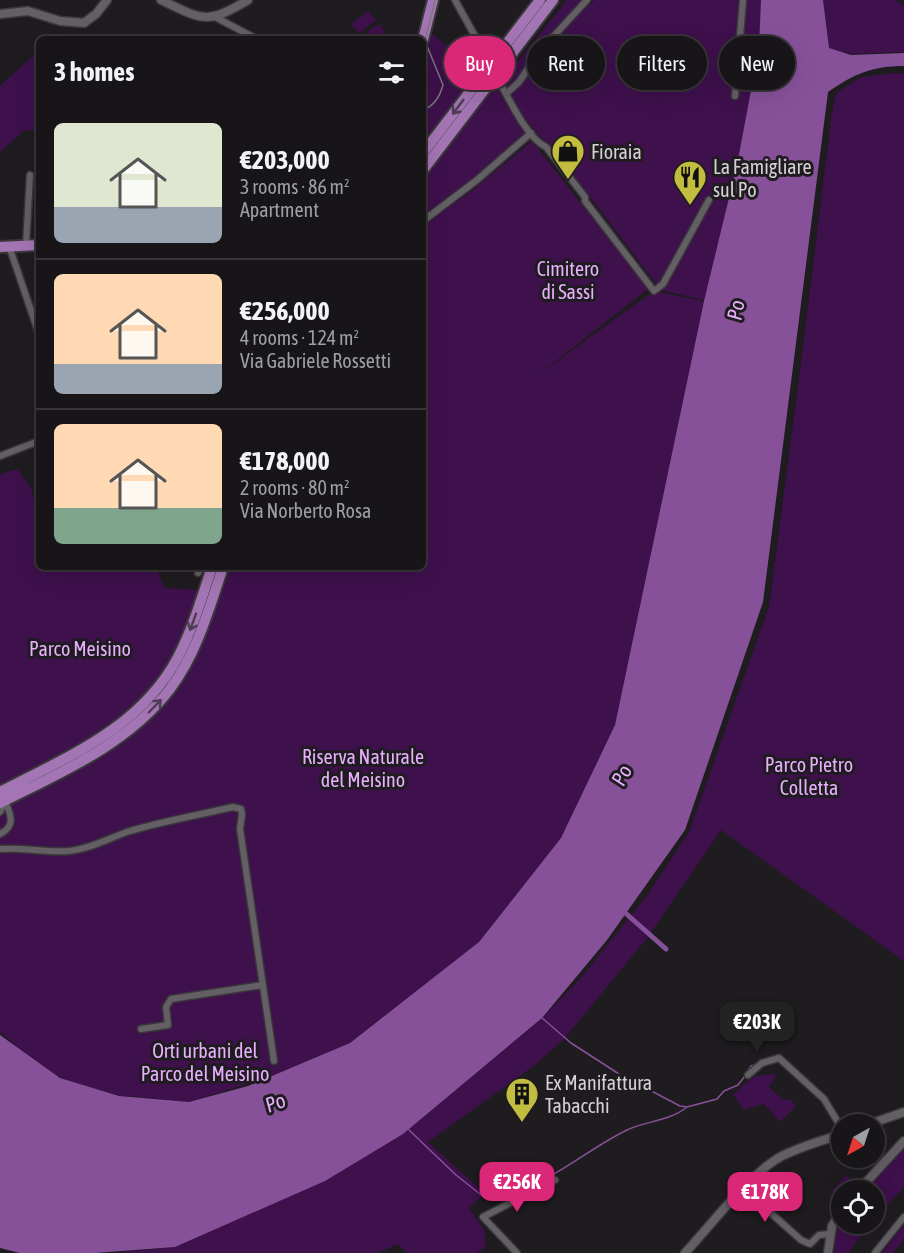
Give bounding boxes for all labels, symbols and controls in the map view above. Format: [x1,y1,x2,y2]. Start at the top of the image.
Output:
chip: Buy [444,36,515,90]
chip: Rent [527,36,605,90]
chip: Filters [617,36,707,90]
chip: New [719,36,795,90]
icon: filters [375,56,408,89]
text: 3 homes [54,57,134,87]
one-way arrow [451,99,464,115]
shop icon: Fioraia [550,133,586,180]
place label: Fioraia [591,140,642,163]
text: €203,000 [240,145,330,175]
icon: home [102,147,174,219]
place label: La Famigliare sul Po [713,155,812,201]
restaurant icon: La Famigliare sul Po [672,159,708,206]
text: 3 rooms · 86 m² [240,175,350,198]
text: Apartment [240,198,319,221]
park label: Cimitero di Sassi [537,257,599,303]
text: €256,000 [240,296,330,326]
icon: home [102,298,174,370]
water label: Po [721,298,749,322]
text: 4 rooms · 124 m² [240,326,359,349]
text: Via Gabriele Rossetti [240,349,391,372]
text: €178,000 [240,446,330,476]
icon: home [102,448,174,520]
text: 2 rooms · 80 m² [240,476,350,499]
text: Via Norberto Rosa [240,499,371,522]
one-way arrow [187,612,198,631]
park label: Parco Meisino [29,637,131,660]
one-way arrow [148,698,162,713]
park label: Riserva Naturale del Meisino [302,745,424,791]
park label: Parco Pietro Colletta [765,753,853,799]
water label: Po [606,761,636,789]
pin: €203K [715,1002,799,1053]
text: €203K [734,1010,781,1033]
park label: Orti urbani del Parco del Meisino [141,1039,269,1085]
place label: Ex Manifattura Tabacchi [545,1071,652,1117]
building icon: Ex Manifattura Tabacchi [504,1076,540,1123]
water label: Po [261,1087,289,1117]
north arrow [831,1114,885,1168]
map controls [831,1114,885,1234]
pin: €256K [475,1162,559,1213]
text: €256K [494,1170,541,1193]
pin: €178K [723,1172,807,1223]
text: €178K [742,1180,789,1203]
button: locate [831,1180,885,1234]

